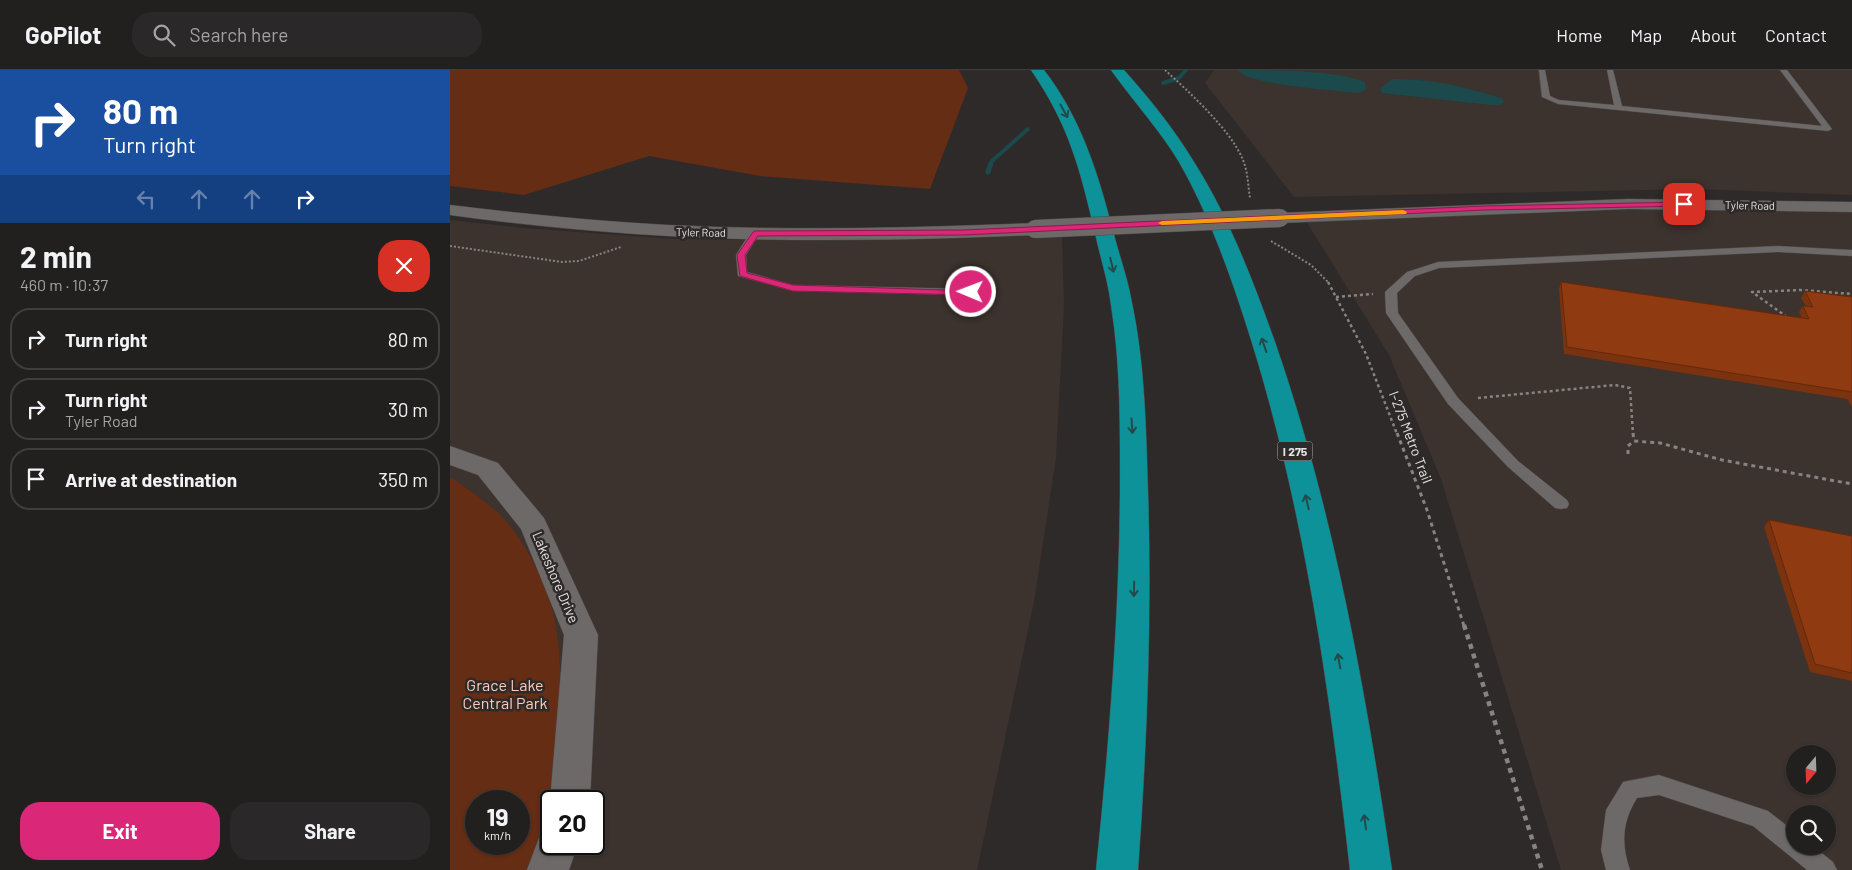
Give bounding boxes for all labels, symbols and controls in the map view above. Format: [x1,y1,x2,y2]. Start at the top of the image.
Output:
search box [132,12,482,57]
text: GoPilot [25,20,102,49]
icon: search [150,21,178,49]
text: Search here [190,23,288,46]
text: Home [1556,24,1602,46]
text: Map [1630,24,1662,46]
text: About [1690,24,1737,46]
text: Contact [1765,24,1827,46]
text: 80 m [103,89,178,131]
icon: right [20,90,85,155]
one-way arrow [1059,103,1069,118]
text: Turn right [103,131,196,157]
pin [1663,183,1705,225]
icon: left [132,185,160,213]
icon: ahead [185,185,213,213]
icon: ahead [238,185,266,213]
icon: right [291,185,319,213]
icon: arrive [1670,190,1698,218]
street label: Tyler Road [1725,198,1775,212]
street label: Tyler Road [676,225,726,239]
text: 2 min [20,238,92,274]
button: close [378,240,430,292]
one-way arrow [1108,257,1117,273]
position arrow [944,265,996,317]
text: 460 m · 10:37 [20,275,108,294]
icon: right [22,325,50,353]
text: Turn right [65,328,147,351]
text: 80 m [388,328,428,351]
one-way arrow [1259,338,1268,354]
text: Turn right [65,388,147,411]
street label: I-275 Metro Trail [1386,388,1436,486]
icon: right [22,395,50,423]
text: 30 m [388,398,428,421]
text: Tyler Road [65,411,138,430]
one-way arrow [1128,418,1137,434]
road number: I 275 [1278,442,1312,461]
icon: arrive [22,465,50,493]
text: Arrive at destination [65,468,237,491]
text: 350 m [378,468,428,491]
one-way arrow [1302,494,1312,510]
street label: Lakeshore Drive [529,529,583,625]
one-way arrow [1129,580,1139,596]
one-way arrow [1334,654,1344,670]
park label: Grace Lake Central Park [463,675,547,712]
north arrow [1786,745,1836,795]
map controls [1786,745,1836,855]
speed limit sign: 20 [540,790,605,855]
text: 19 [486,801,509,831]
button: Exit [20,802,220,860]
button: Share [230,802,430,860]
button: search [1786,805,1836,855]
one-way arrow [1360,814,1370,830]
text: km/h [484,828,511,842]

